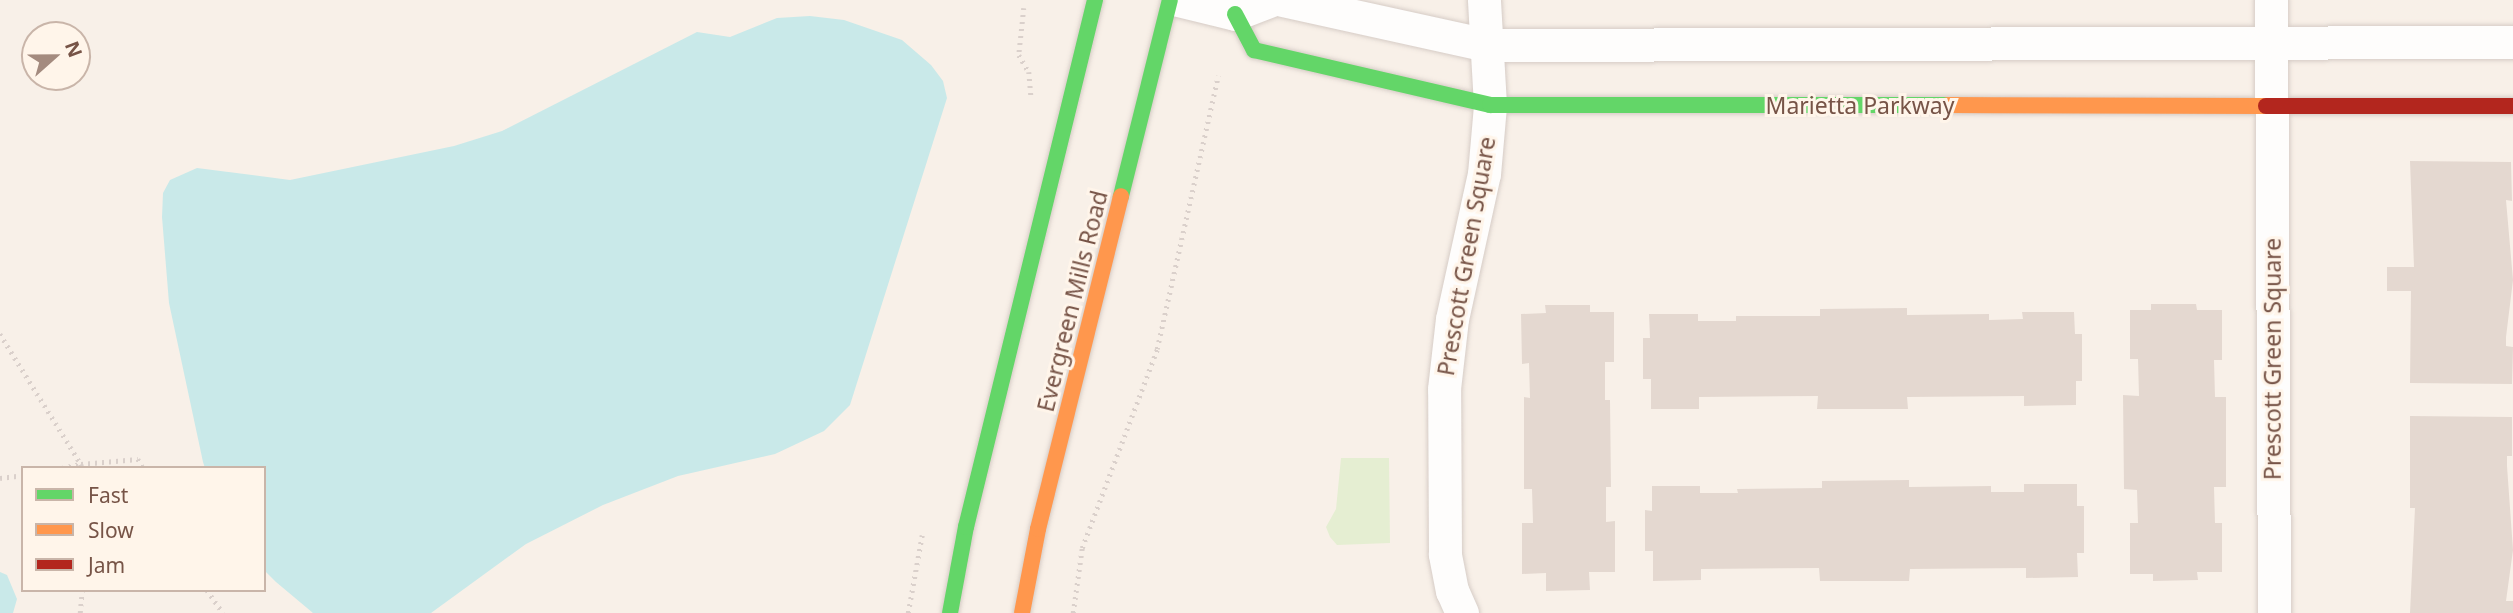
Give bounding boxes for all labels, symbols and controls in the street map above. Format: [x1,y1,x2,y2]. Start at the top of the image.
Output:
north arrow [21,21,91,91]
text: N [59,37,89,61]
street label: Marietta Parkway [1766,91,1954,119]
street label: Prescott Green Square [1431,134,1501,378]
street label: Evergreen Mills Road [1031,188,1113,414]
street label: Prescott Green Square [2258,238,2286,480]
legend [21,466,266,592]
text: Fast [88,481,128,509]
text: Slow [88,516,134,544]
text: Jam [88,551,125,579]

